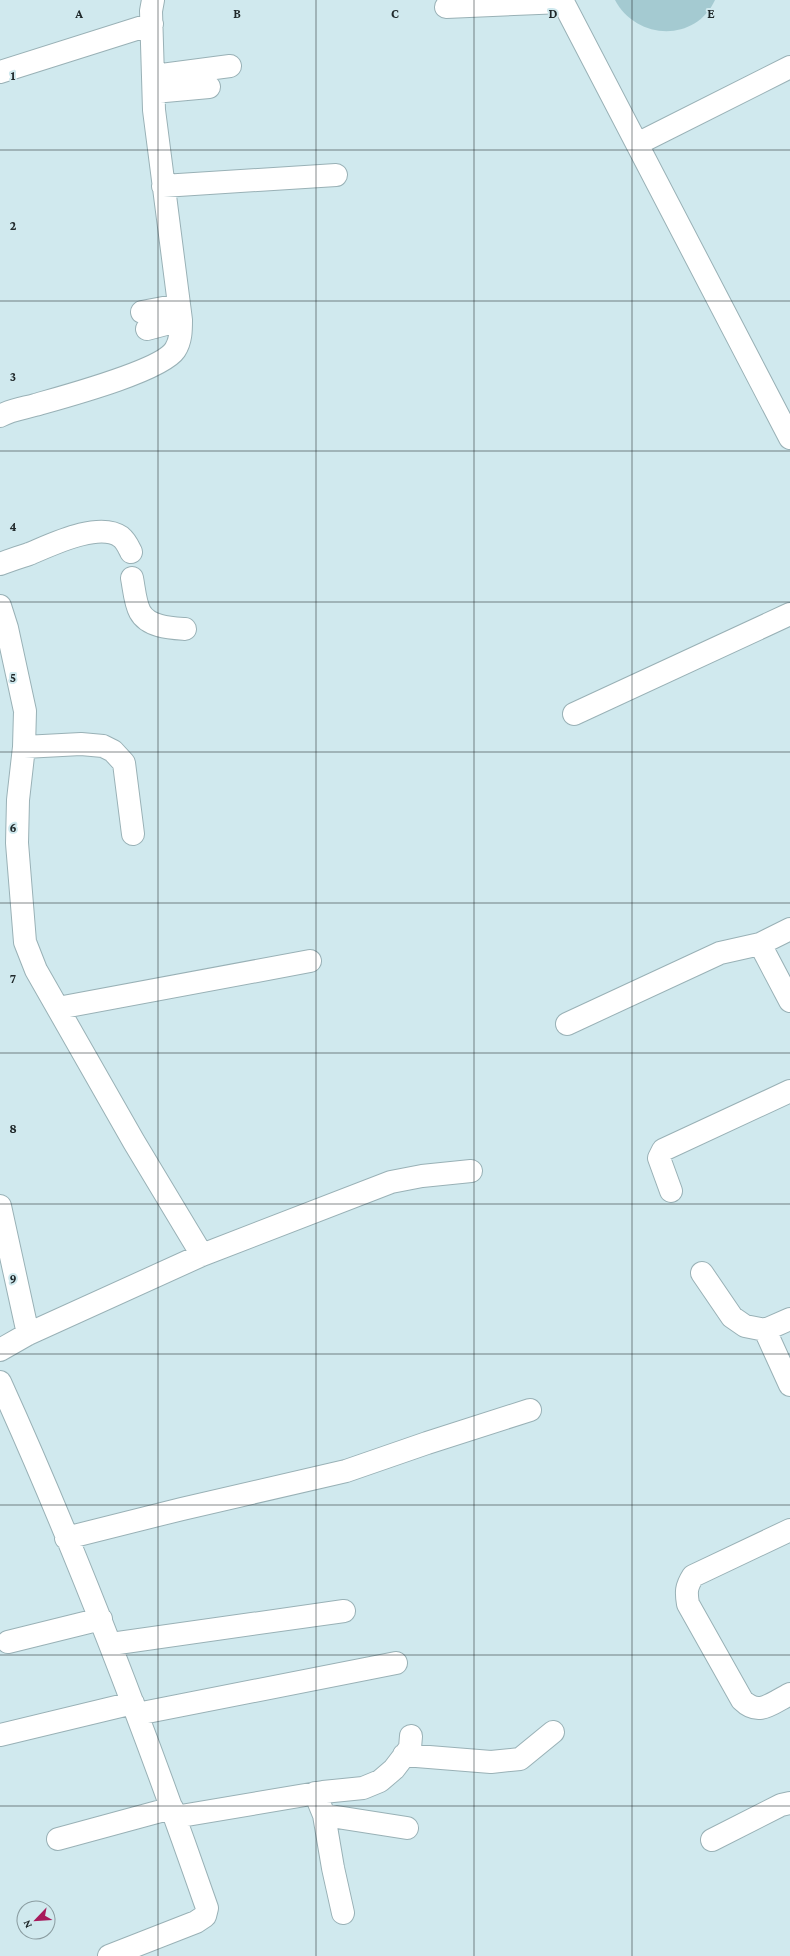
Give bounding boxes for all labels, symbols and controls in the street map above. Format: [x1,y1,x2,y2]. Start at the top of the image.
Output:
text: A [74,6,83,21]
text: B [233,6,241,21]
text: C [391,6,399,21]
text: D [549,6,558,21]
text: E [707,6,715,21]
text: 1 [11,68,16,83]
text: 2 [10,218,17,233]
text: 3 [10,369,16,384]
text: 4 [9,519,17,534]
text: 5 [10,670,16,685]
text: 6 [9,820,17,835]
text: 7 [10,971,16,986]
text: 8 [9,1121,17,1136]
text: 9 [9,1271,17,1286]
north arrow [16,1900,56,1940]
text: N [20,1918,34,1930]

